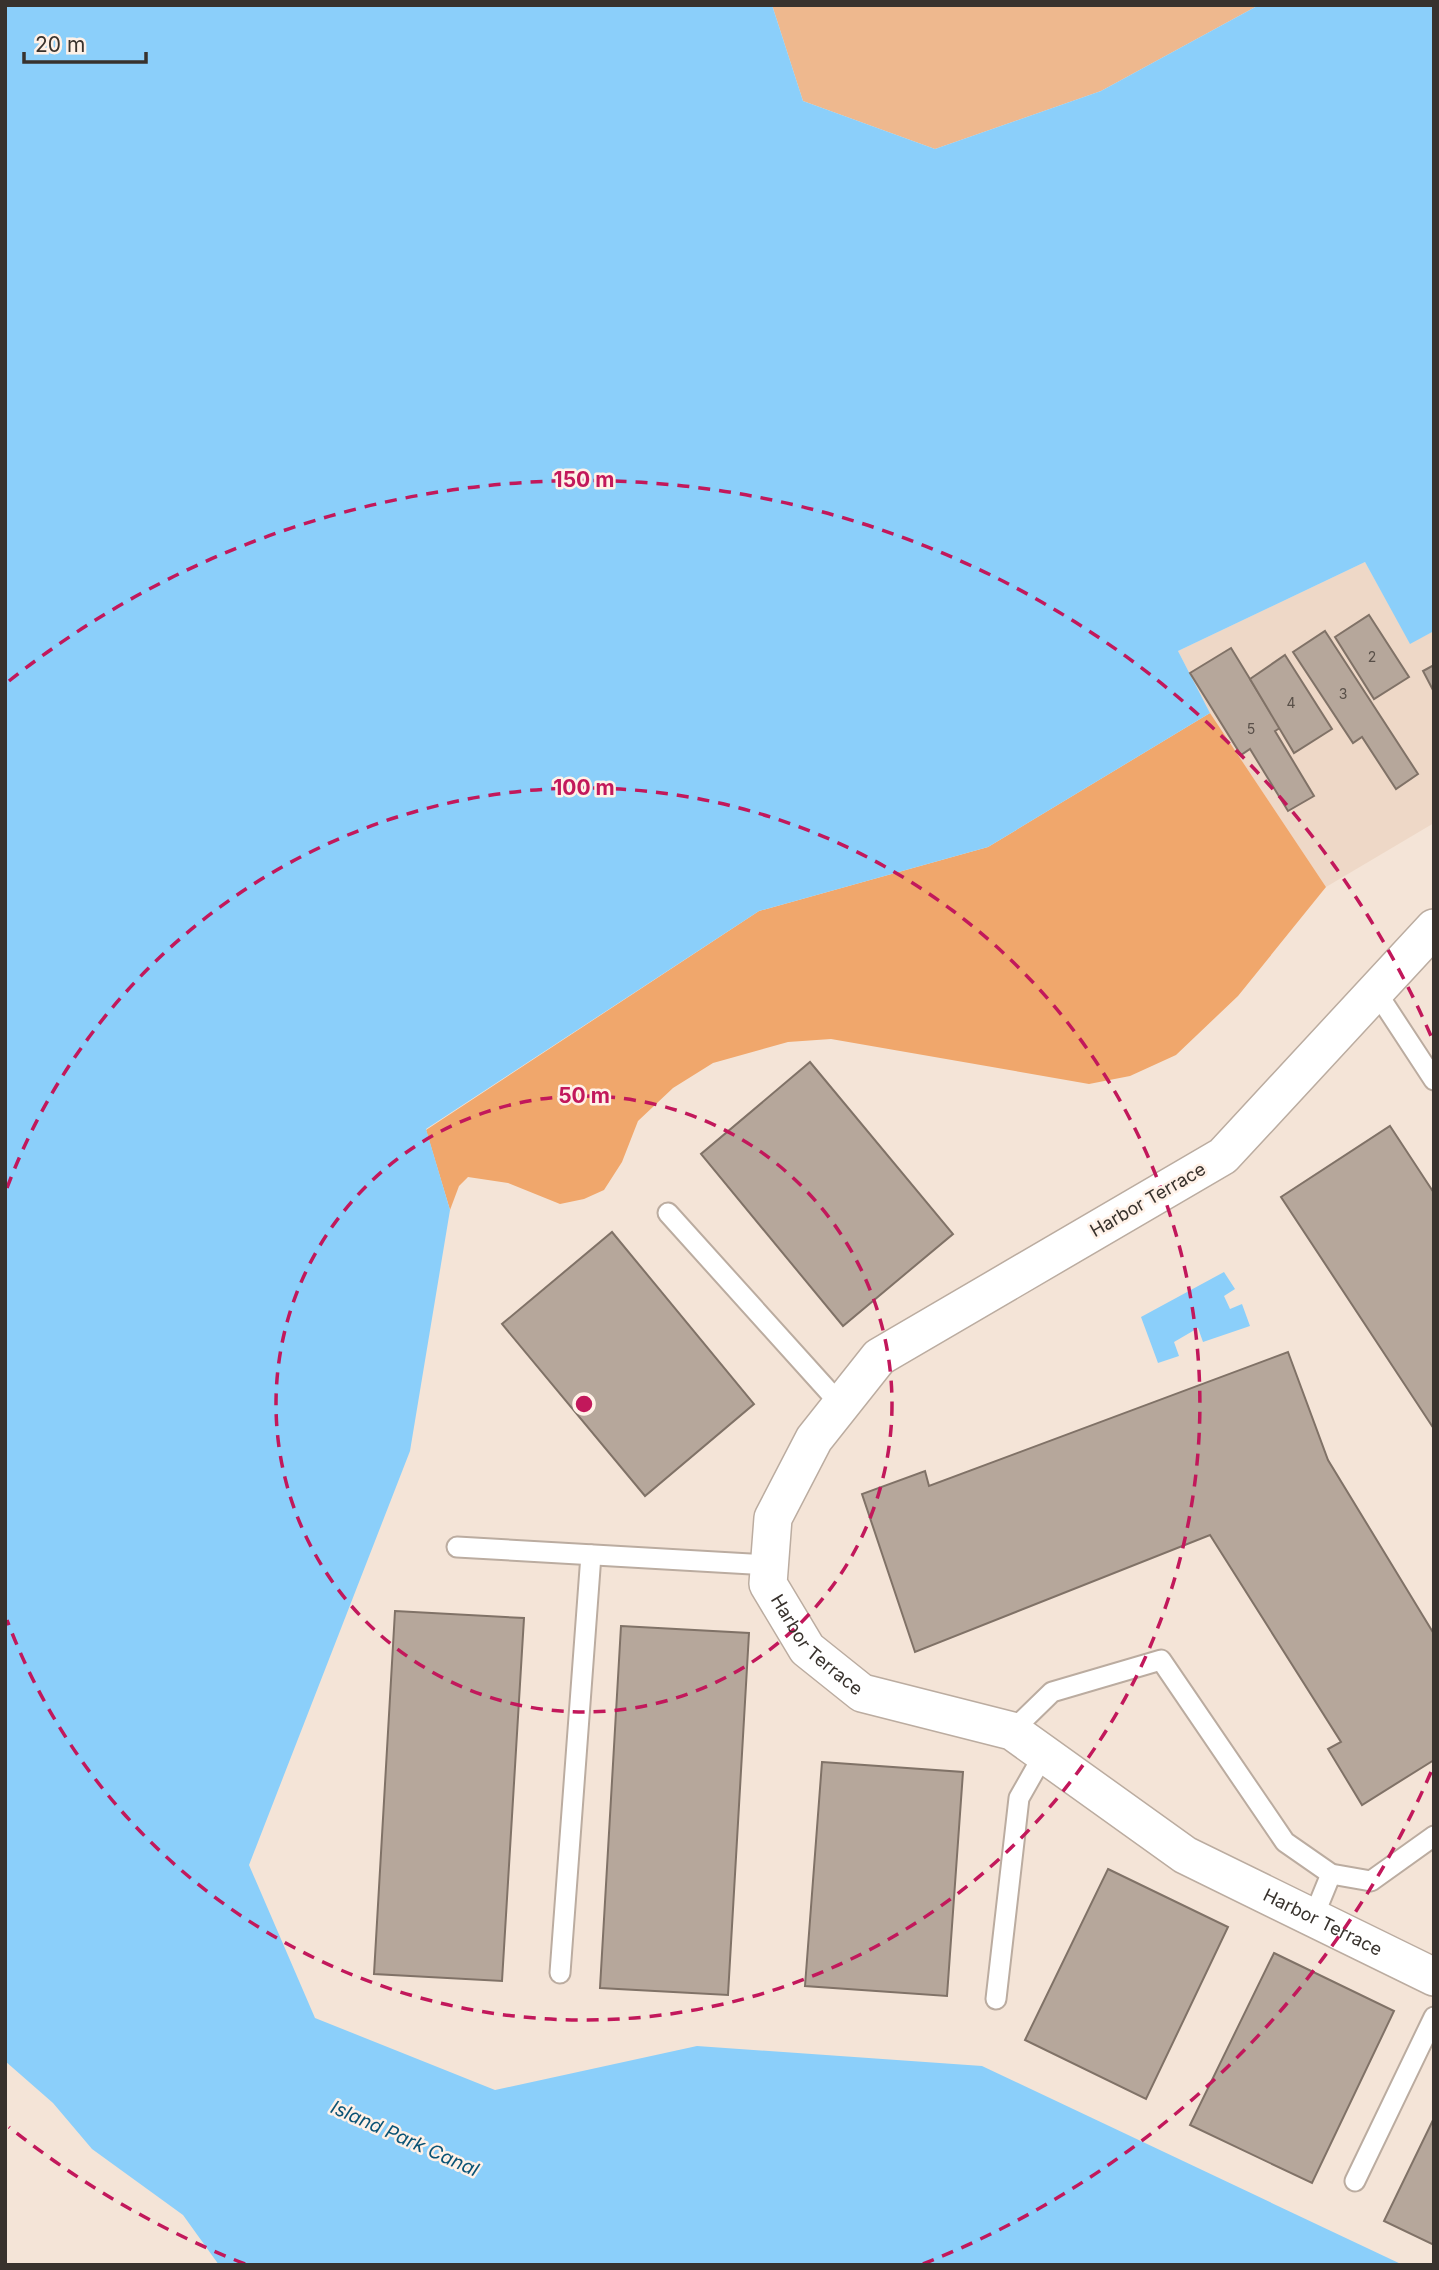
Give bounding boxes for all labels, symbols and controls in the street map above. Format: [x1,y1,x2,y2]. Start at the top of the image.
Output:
scale bar [24,21,147,65]
text: 20 m [35,32,85,57]
text: 150 m [554,467,614,492]
house number: 2 [1368,648,1376,665]
house number: 3 [1339,685,1347,702]
house number: 4 [1286,694,1296,711]
house number: 5 [1247,720,1255,737]
text: 100 m [553,775,615,800]
text: 50 m [558,1083,610,1108]
street label: Harbor Terrace [1086,1158,1209,1241]
centre of rings [572,1392,596,1416]
street label: Harbor Terrace [767,1591,867,1699]
street label: Harbor Terrace [1260,1884,1386,1960]
water label: Island Park Canal [327,2095,483,2182]

